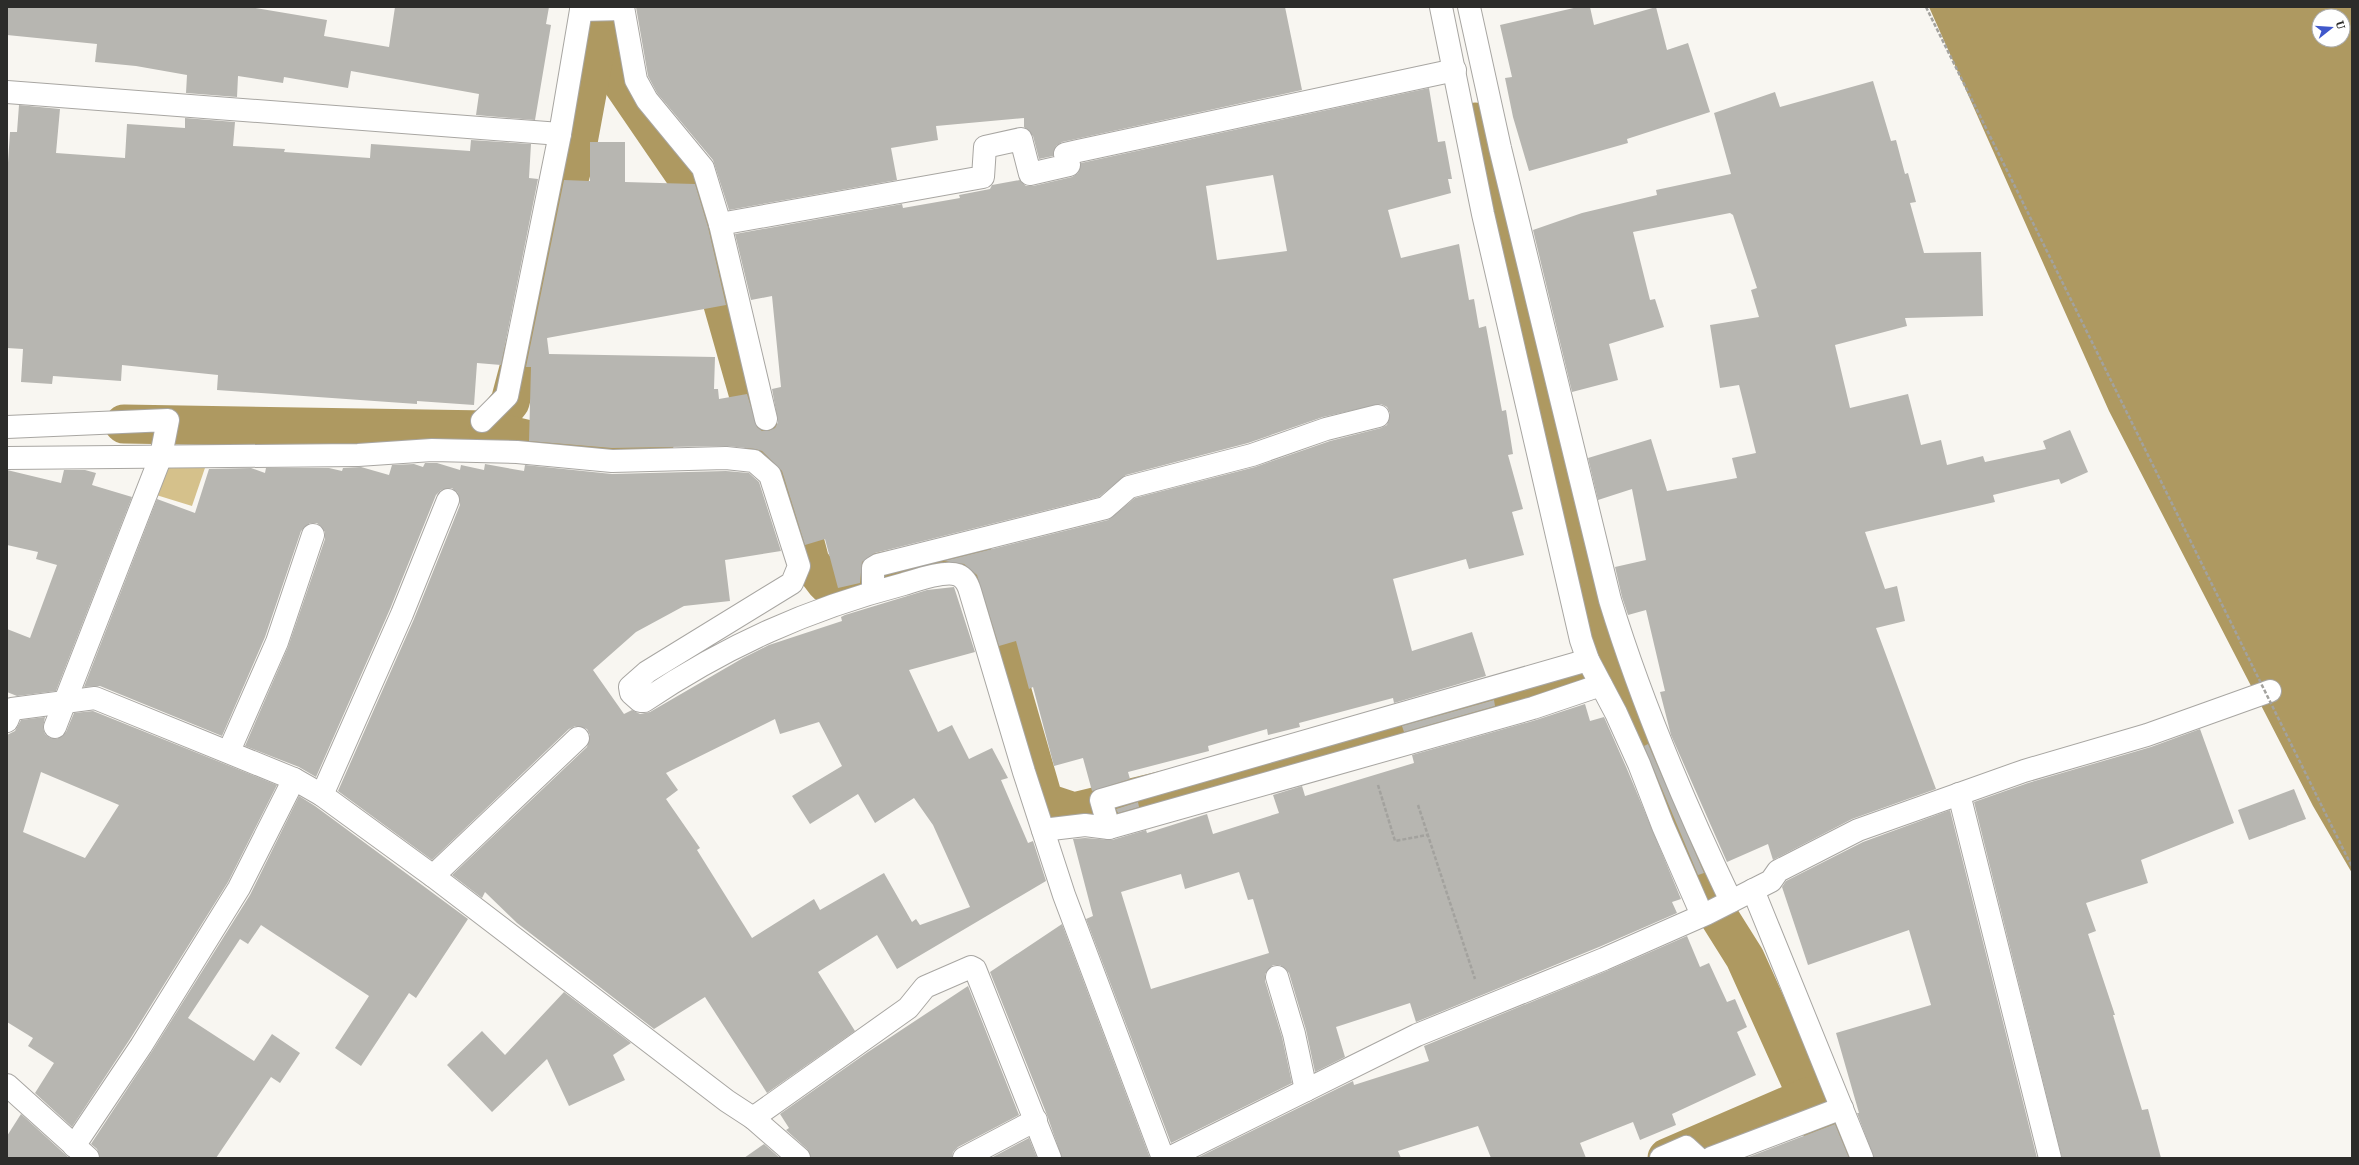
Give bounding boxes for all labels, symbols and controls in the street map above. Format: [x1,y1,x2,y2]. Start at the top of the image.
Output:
north arrow [2311,8,2351,48]
text: U [2333,19,2350,32]

